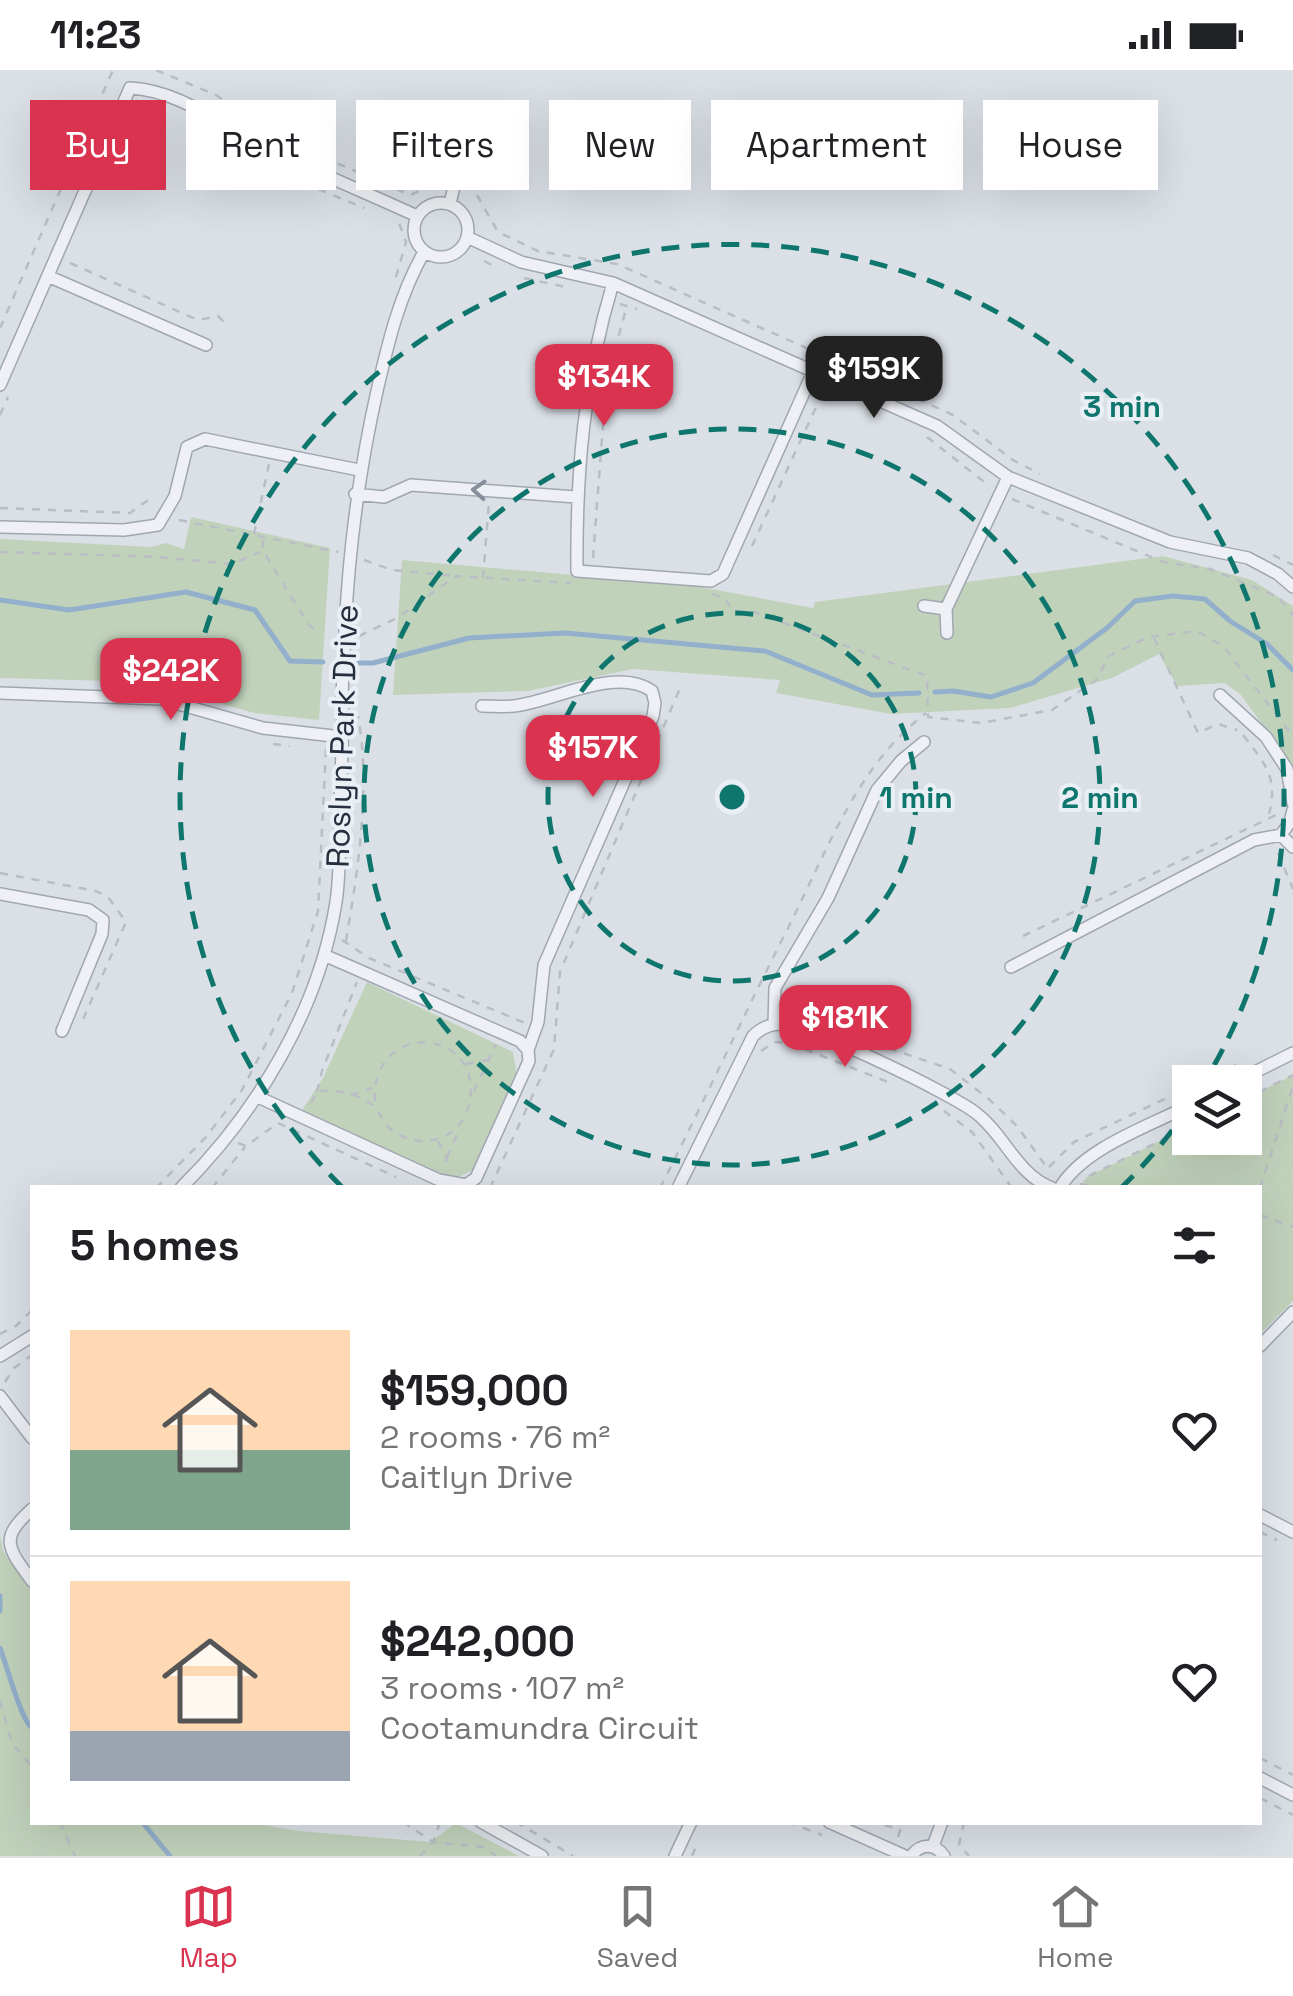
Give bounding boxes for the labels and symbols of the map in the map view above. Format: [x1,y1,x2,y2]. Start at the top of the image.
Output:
pin: $159K [804,336,944,421]
pin: $134K [534,344,674,429]
text: 3 min [1083,387,1161,426]
one-way arrow [471,479,487,501]
street label: Roslyn Park Drive [317,604,367,868]
pin: $242K [101,638,241,723]
pin: $157K [523,715,663,800]
text: 1 min [879,778,953,817]
text: 2 min [1061,778,1139,817]
centre of rings [714,779,750,815]
pin: $181K [775,985,915,1070]

